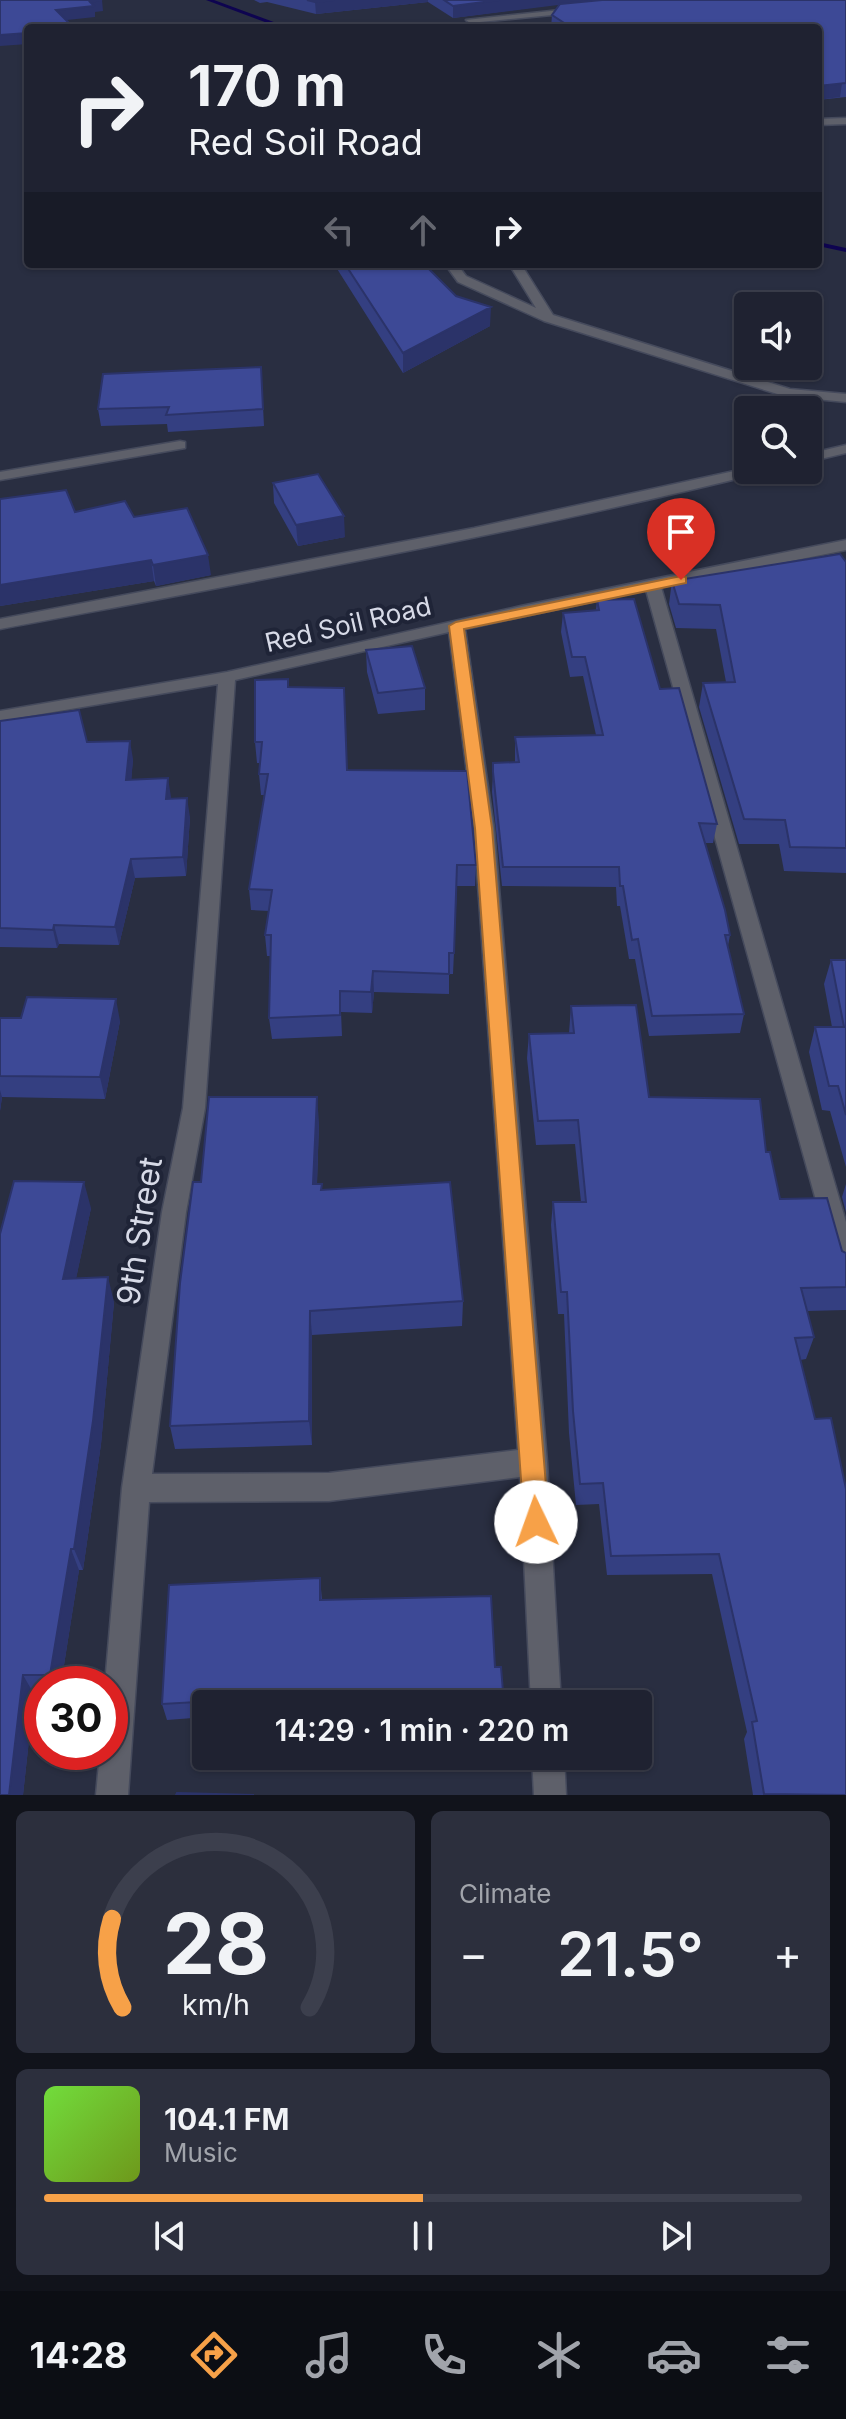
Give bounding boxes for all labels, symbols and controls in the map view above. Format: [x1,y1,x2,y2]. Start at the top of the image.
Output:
text: 170 m [188,52,346,120]
icon: right [56,56,160,160]
text: Red Soil Road [188,120,423,164]
icon: left [317,208,361,252]
icon: ahead [401,208,445,252]
icon: right [485,208,529,252]
map controls [734,292,822,484]
button: sound [734,292,822,380]
button: search [734,396,822,484]
pin [647,498,715,580]
icon: arrive [659,510,703,554]
street label: Red Soil Road [262,590,434,658]
street label: 9th Street [108,1154,170,1308]
position arrow [494,1480,578,1564]
speed limit sign: 30 [24,1666,128,1770]
text: 14:29 · 1 min · 220 m [275,1712,569,1748]
text: Climate [459,1878,551,1909]
text: 28 [162,1893,269,1994]
text: 21.5° [557,1918,704,1990]
text: − [459,1927,488,1981]
text: + [773,1927,802,1981]
text: km/h [182,1987,249,2022]
text: 104.1 FM [164,2101,289,2137]
text: Music [164,2137,238,2168]
icon: previous [148,2214,192,2258]
icon: pause [401,2214,445,2258]
icon: next [654,2214,698,2258]
icon: directions [186,2327,242,2383]
icon: music [301,2327,357,2383]
icon: phone [416,2327,472,2383]
icon: climate [531,2327,587,2383]
icon: car [646,2327,702,2383]
icon: filters [760,2327,816,2383]
text: 14:28 [29,2333,127,2377]

